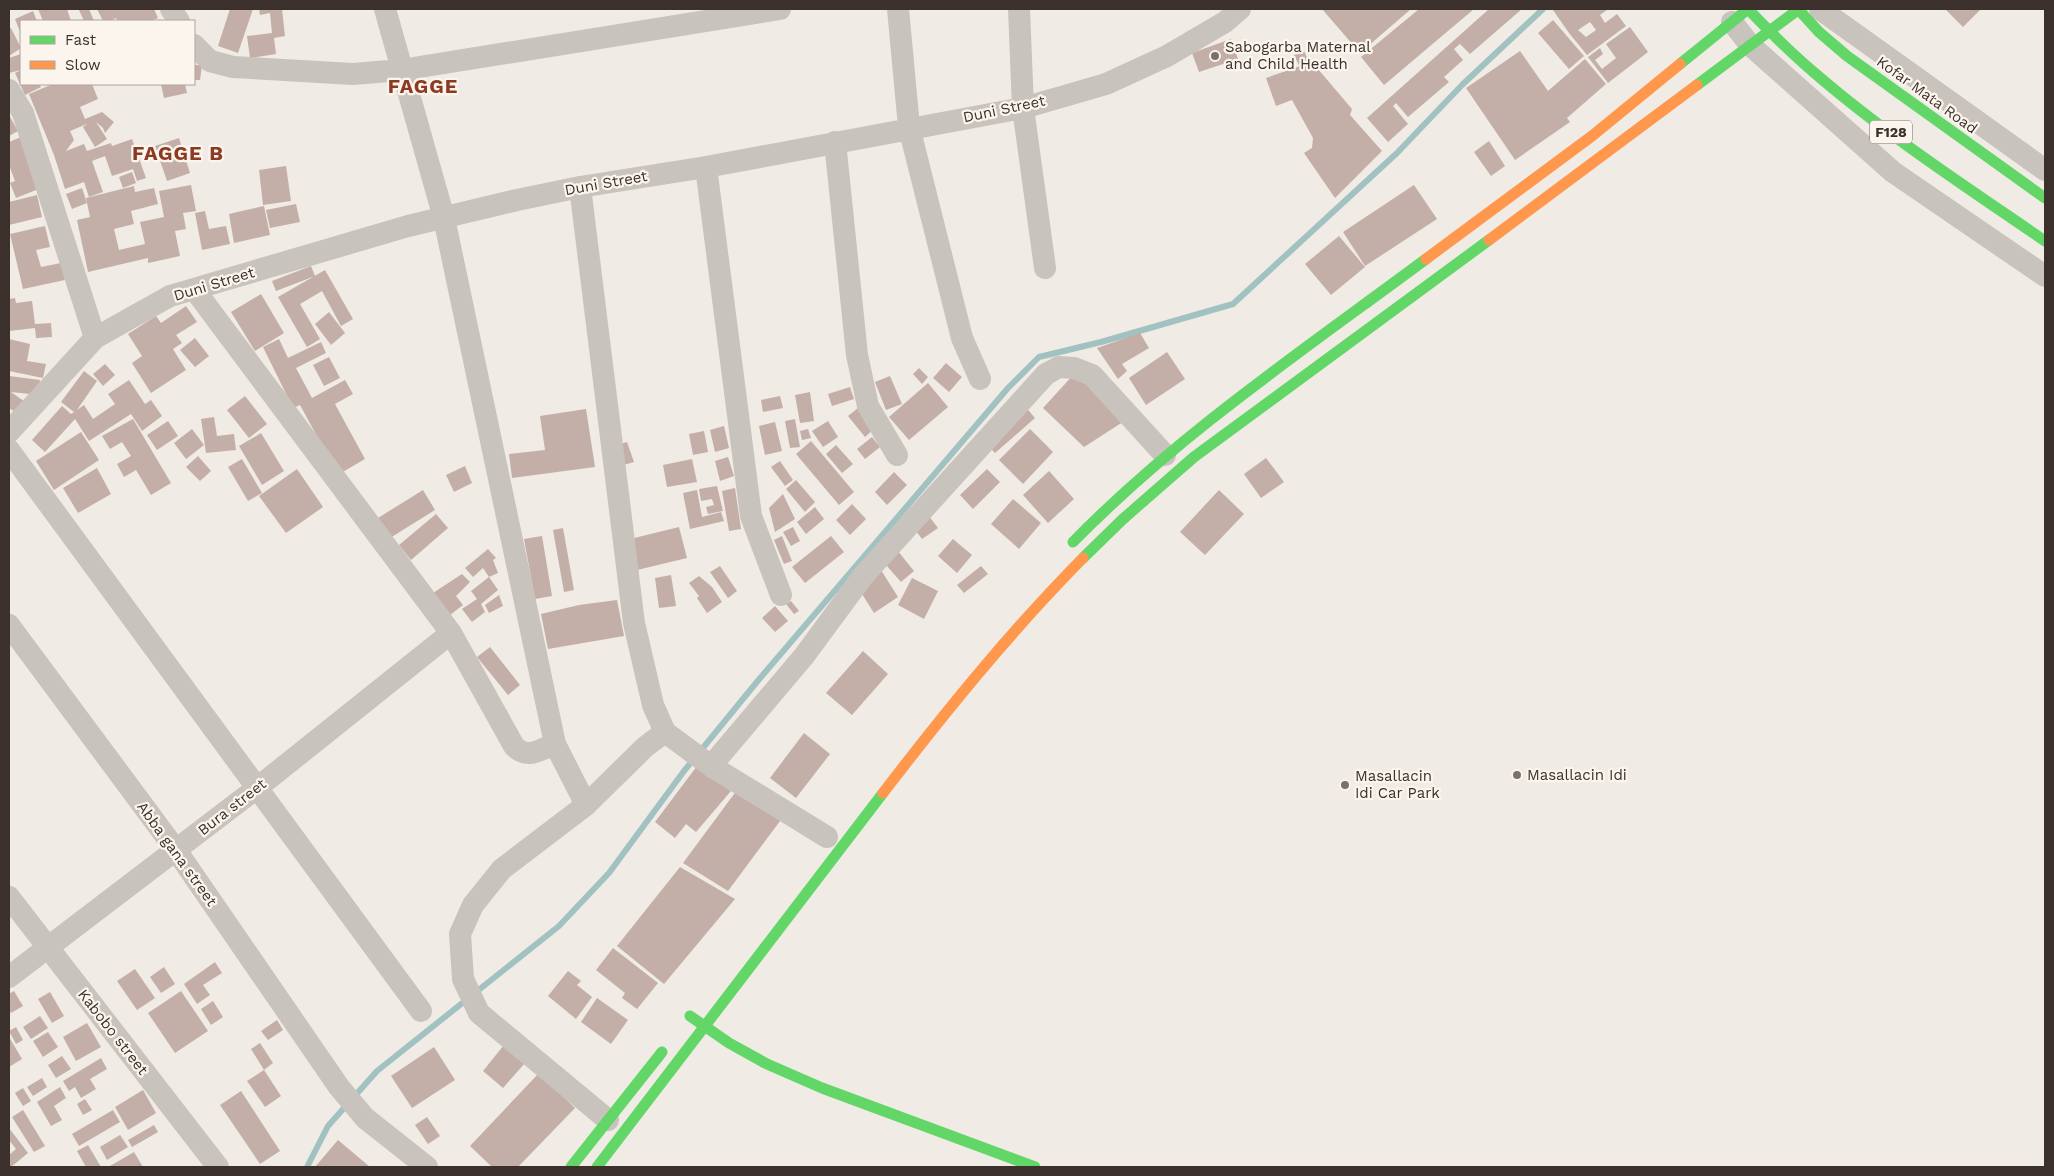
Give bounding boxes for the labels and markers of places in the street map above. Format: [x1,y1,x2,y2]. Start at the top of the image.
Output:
place label: Sabogarba Maternal and Child Health [1225,38,1371,73]
marker: Sabogarba Maternal and Child Health [1209,50,1221,62]
place label: Masallacin Idi [1527,766,1627,784]
place label: Masallacin Idi Car Park [1355,767,1440,802]
marker: Masallacin Idi [1511,769,1523,781]
marker: Masallacin Idi Car Park [1339,779,1351,791]

